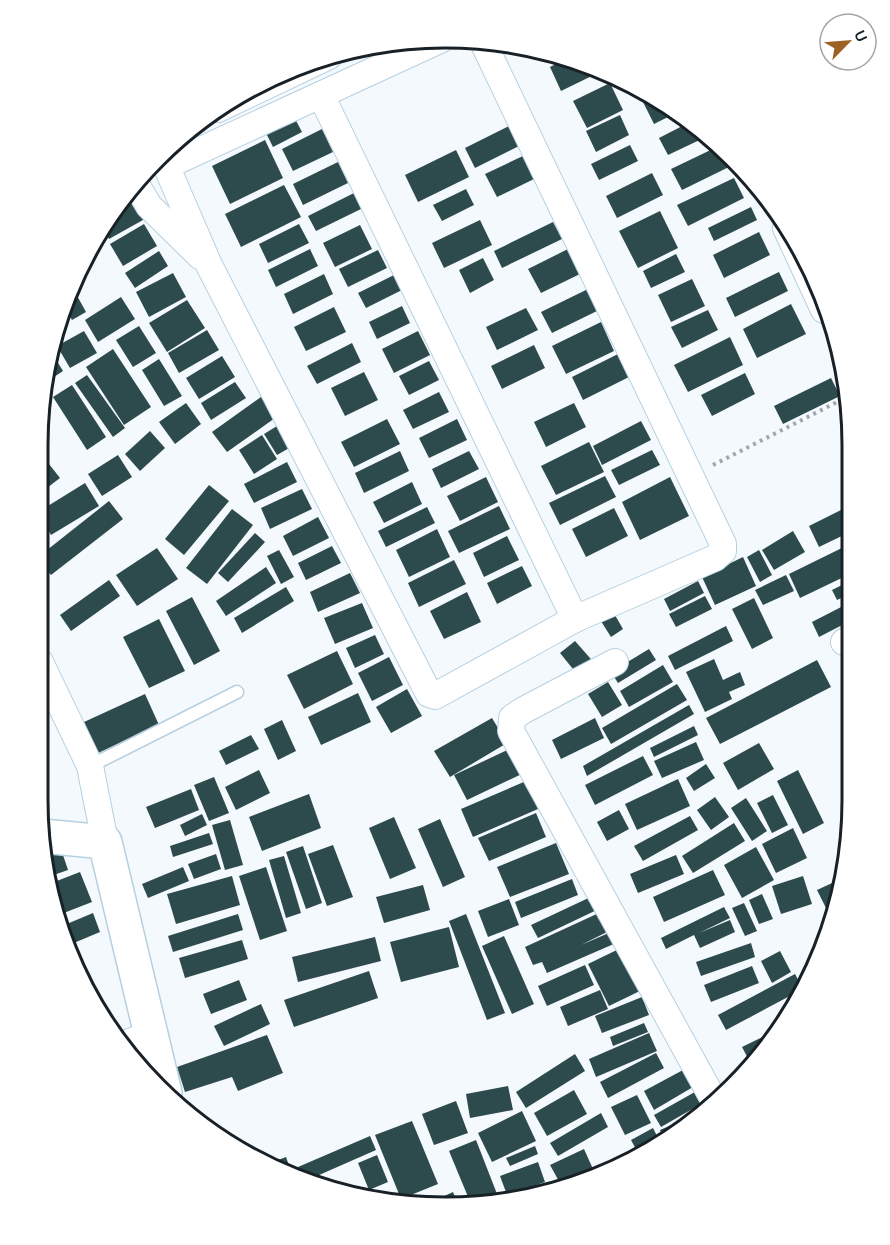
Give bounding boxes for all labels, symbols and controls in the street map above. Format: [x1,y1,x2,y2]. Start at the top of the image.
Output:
north arrow [818,12,878,72]
text: U [850,27,872,45]

